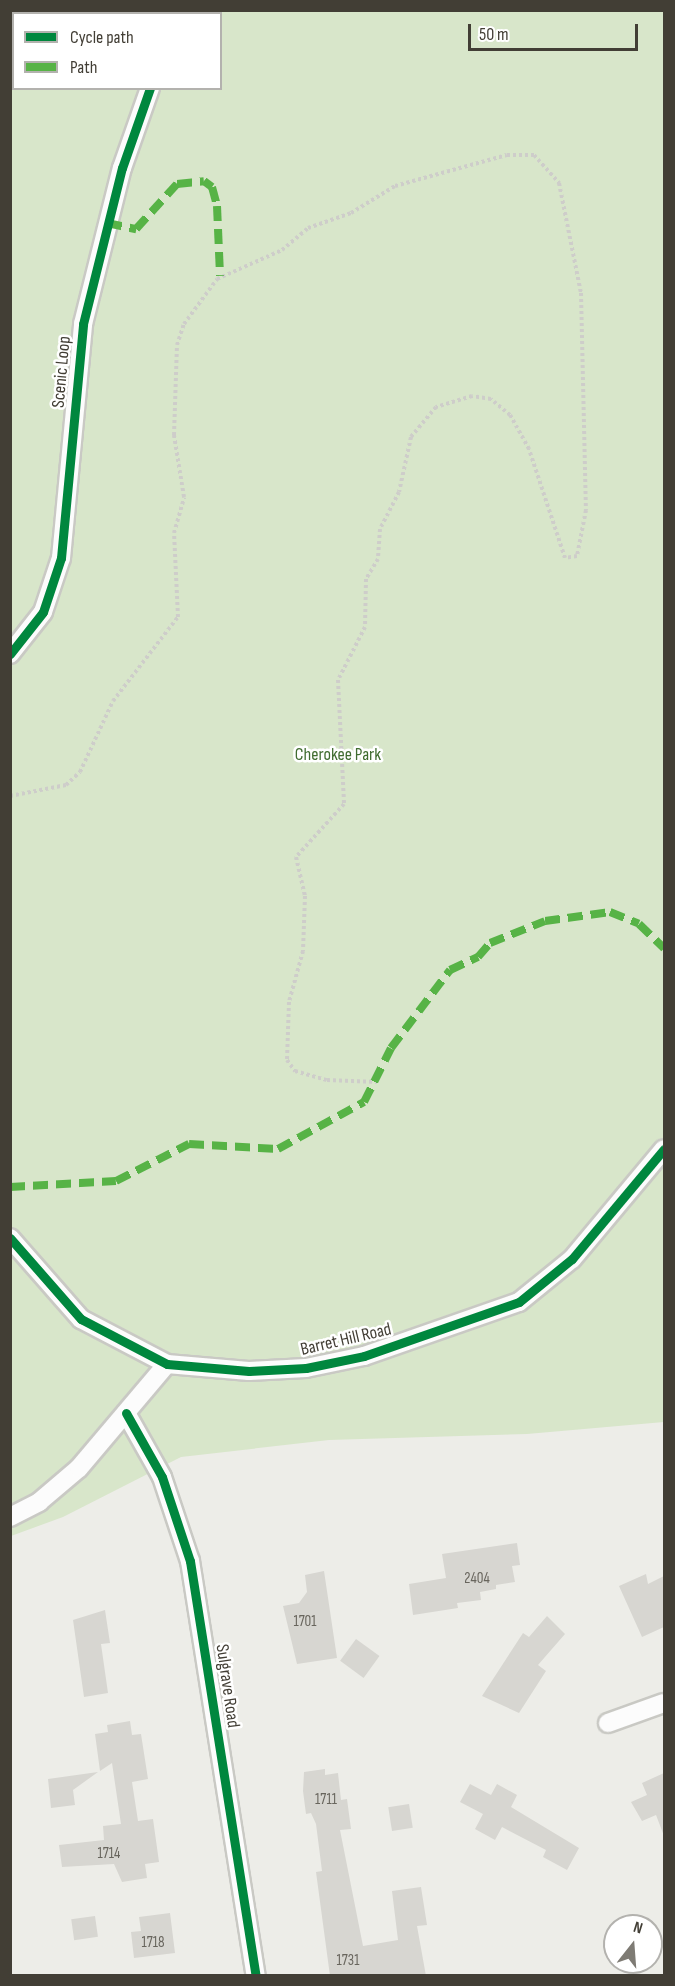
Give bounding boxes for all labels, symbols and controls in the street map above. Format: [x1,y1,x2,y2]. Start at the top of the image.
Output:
legend [12,12,222,90]
scale bar [471,12,640,50]
text: 50 m [479,24,509,45]
text: Cycle path [70,27,134,48]
text: Path [70,57,98,78]
street label: Scenic Loop [48,335,76,409]
park label: Cherokee Park [295,744,381,766]
street label: Barret Hill Road [298,1319,394,1361]
house number: 2404 [464,1570,490,1588]
house number: 1701 [293,1613,317,1631]
street label: Sulgrave Road [210,1643,244,1729]
house number: 1711 [315,1791,337,1809]
house number: 1714 [98,1845,120,1863]
north arrow [603,1914,663,1974]
text: N [631,1918,645,1939]
house number: 1718 [141,1934,165,1952]
house number: 1731 [337,1952,359,1970]

